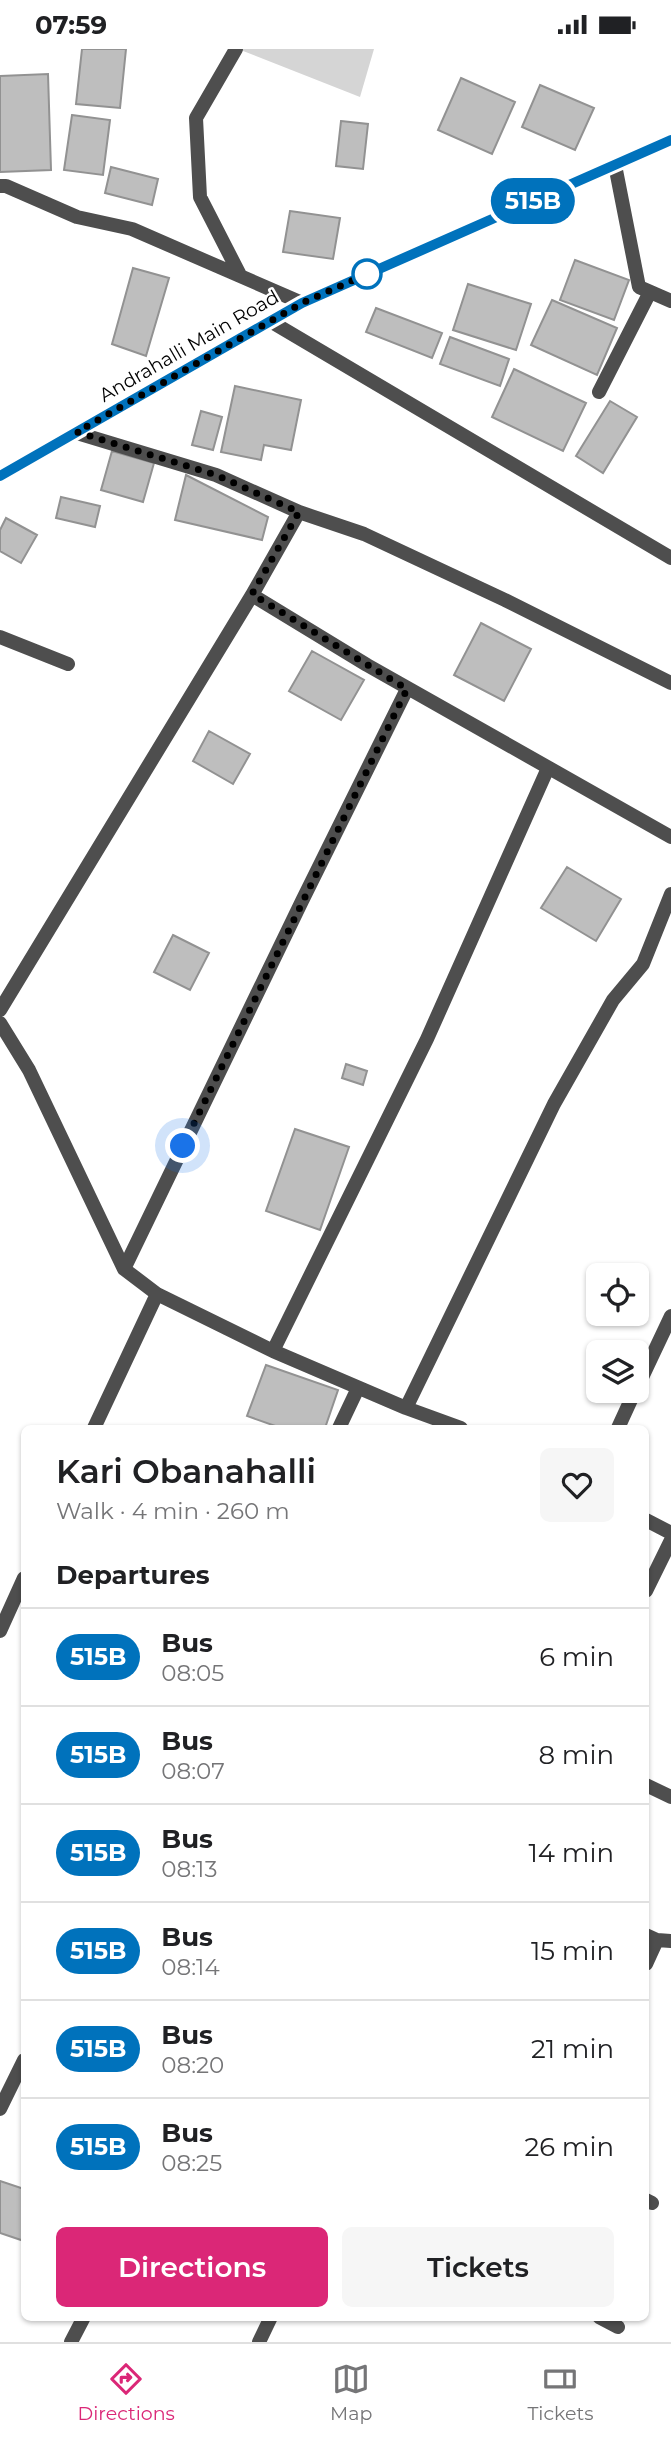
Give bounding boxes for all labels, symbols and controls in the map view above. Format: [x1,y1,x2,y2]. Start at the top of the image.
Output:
text: 07:59 [35,9,107,41]
line badge: 515B [484,178,582,224]
text: 515B [505,186,561,215]
unlabelled marker [352,259,382,289]
street label: Andrahalli Main Road [95,285,283,407]
your location [165,1128,200,1163]
map controls [586,1263,649,1403]
button: locate [586,1263,649,1326]
button: layers [586,1340,649,1403]
button: heart [540,1448,614,1522]
text: Kari Obanahalli [56,1451,316,1491]
text: Walk · 4 min · 260 m [56,1497,290,1525]
text: Departures [56,1559,210,1591]
text: Bus [161,1627,213,1659]
text: 6 min [539,1641,614,1673]
text: 515B [70,1642,126,1671]
text: 08:05 [161,1659,224,1687]
text: Bus [161,1725,213,1757]
text: 8 min [538,1739,614,1771]
text: 515B [70,1740,126,1769]
text: 08:07 [161,1757,225,1785]
text: Bus [161,1823,213,1855]
text: 14 min [528,1837,614,1869]
text: 515B [70,1838,126,1867]
text: 08:13 [161,1855,217,1883]
text: Bus [161,1921,213,1953]
text: 15 min [531,1935,614,1967]
text: 515B [70,1936,126,1965]
text: 08:14 [161,1953,220,1981]
text: Bus [161,2019,213,2051]
text: 21 min [531,2033,614,2065]
text: 515B [70,2034,126,2063]
text: 08:20 [161,2051,224,2079]
text: Bus [161,2117,213,2149]
text: 26 min [524,2131,614,2163]
text: 515B [70,2132,126,2161]
text: 08:25 [161,2149,222,2177]
button: Directions [56,2227,328,2307]
button: Tickets [342,2227,614,2307]
tab: Directions [78,2360,175,2425]
tab: Map [330,2360,372,2425]
tab: Tickets [527,2360,593,2425]

